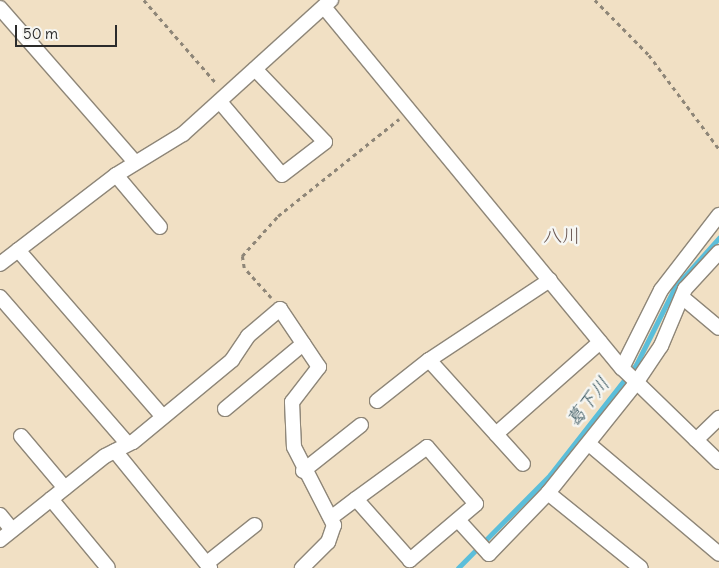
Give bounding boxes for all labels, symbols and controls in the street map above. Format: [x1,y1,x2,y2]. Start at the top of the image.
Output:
scale bar [18,15,120,47]
text: 50 m [23,24,58,43]
district label: 八川 [543,225,581,247]
water label: 葛下川 [561,373,615,431]

